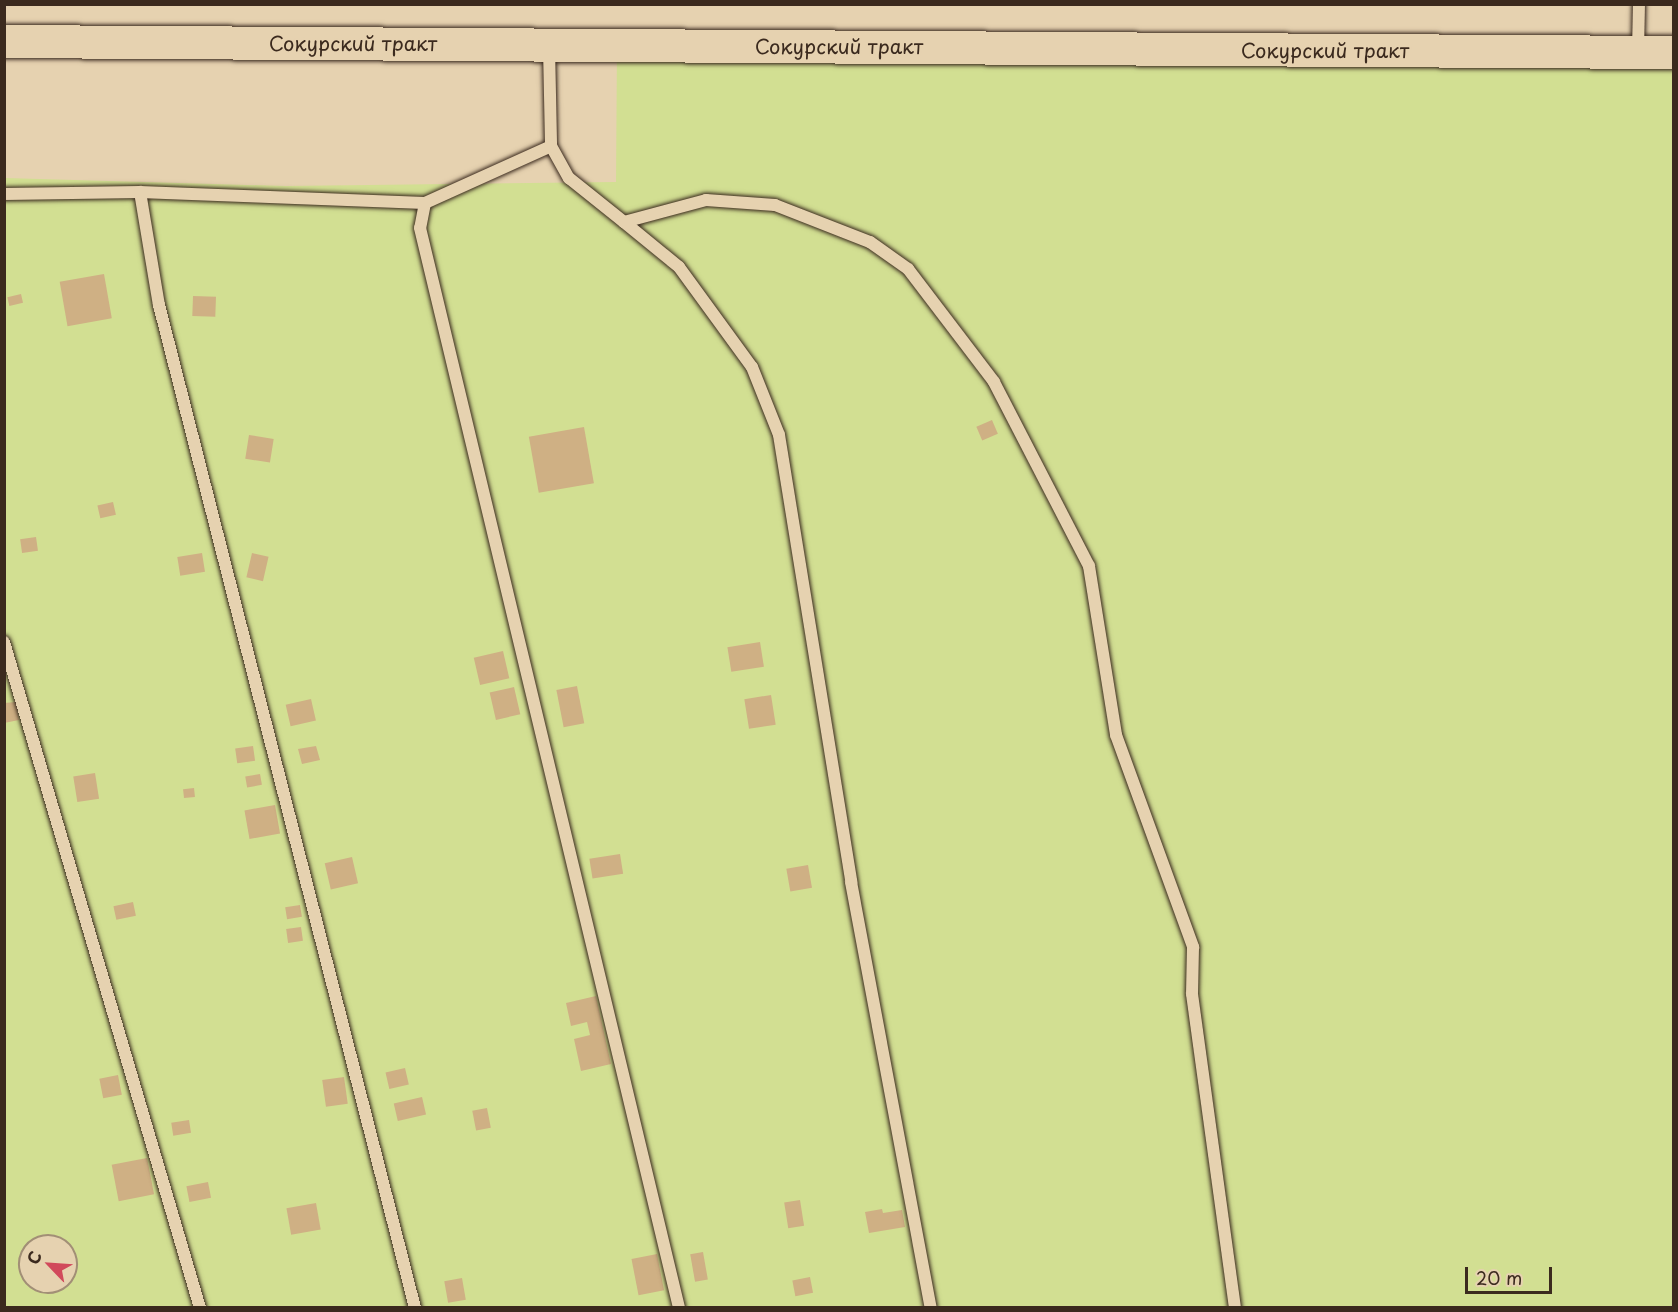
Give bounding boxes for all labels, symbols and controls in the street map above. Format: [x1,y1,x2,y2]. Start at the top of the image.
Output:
street label: Сокурский тракт [269,31,437,55]
street label: Сокурский тракт [755,34,923,58]
street label: Сокурский тракт [1241,38,1409,62]
north arrow [18,1234,78,1294]
text: С [20,1247,47,1268]
scale bar [1468,1255,1555,1293]
text: 20 m [1476,1264,1522,1291]

